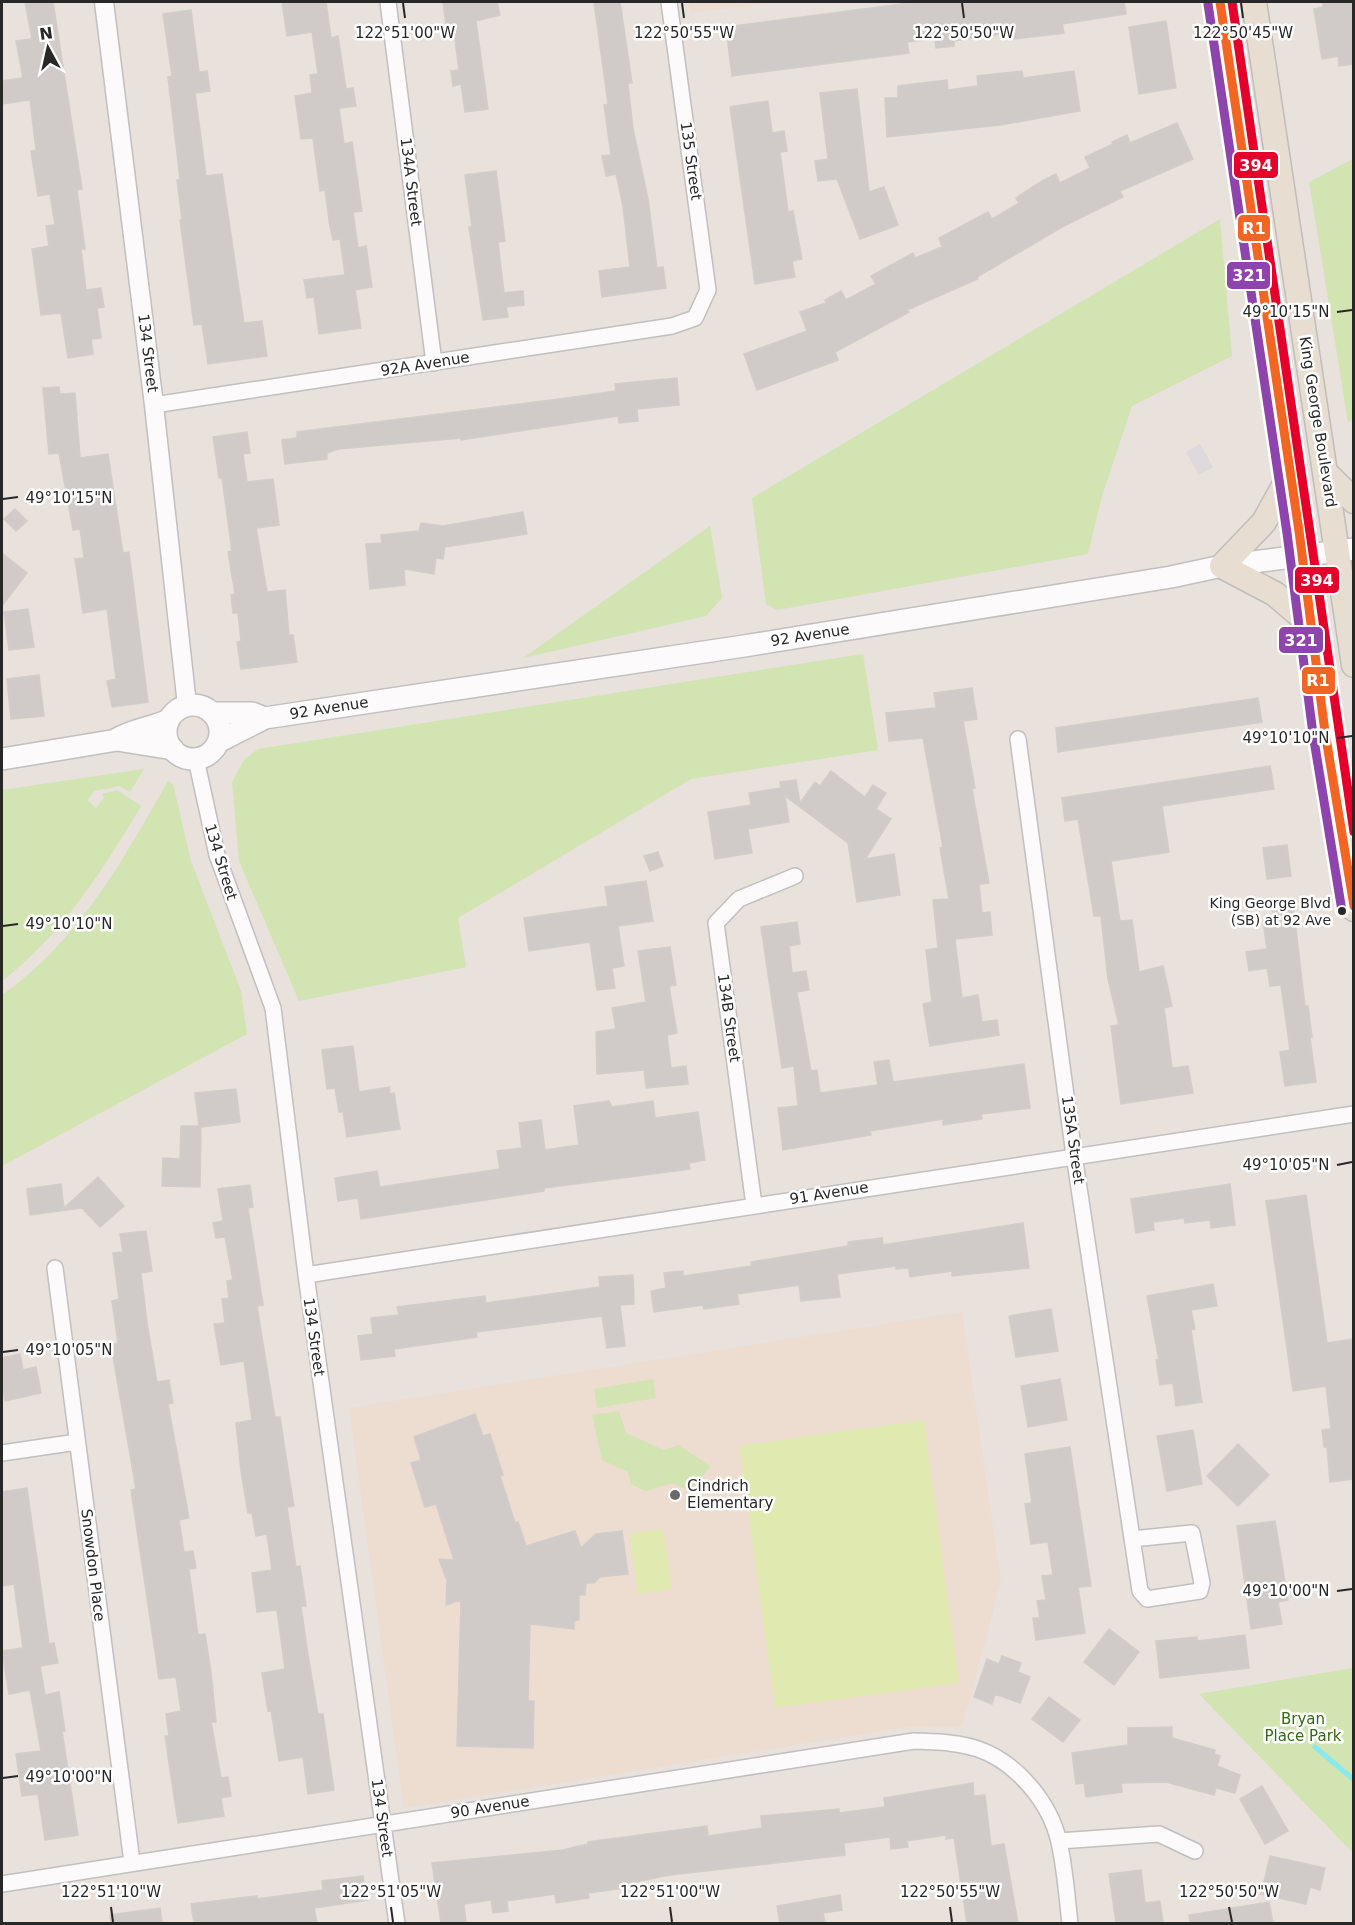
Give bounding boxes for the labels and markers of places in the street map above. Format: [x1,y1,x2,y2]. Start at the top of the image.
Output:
place label: King George Blvd (SB) at 92 Ave [1210,895,1331,928]
marker: King George Blvd (SB) at 92 Ave [1336,905,1348,917]
place label: Cindrich Elementary [687,1477,773,1512]
marker: Cindrich Elementary [668,1488,682,1502]

